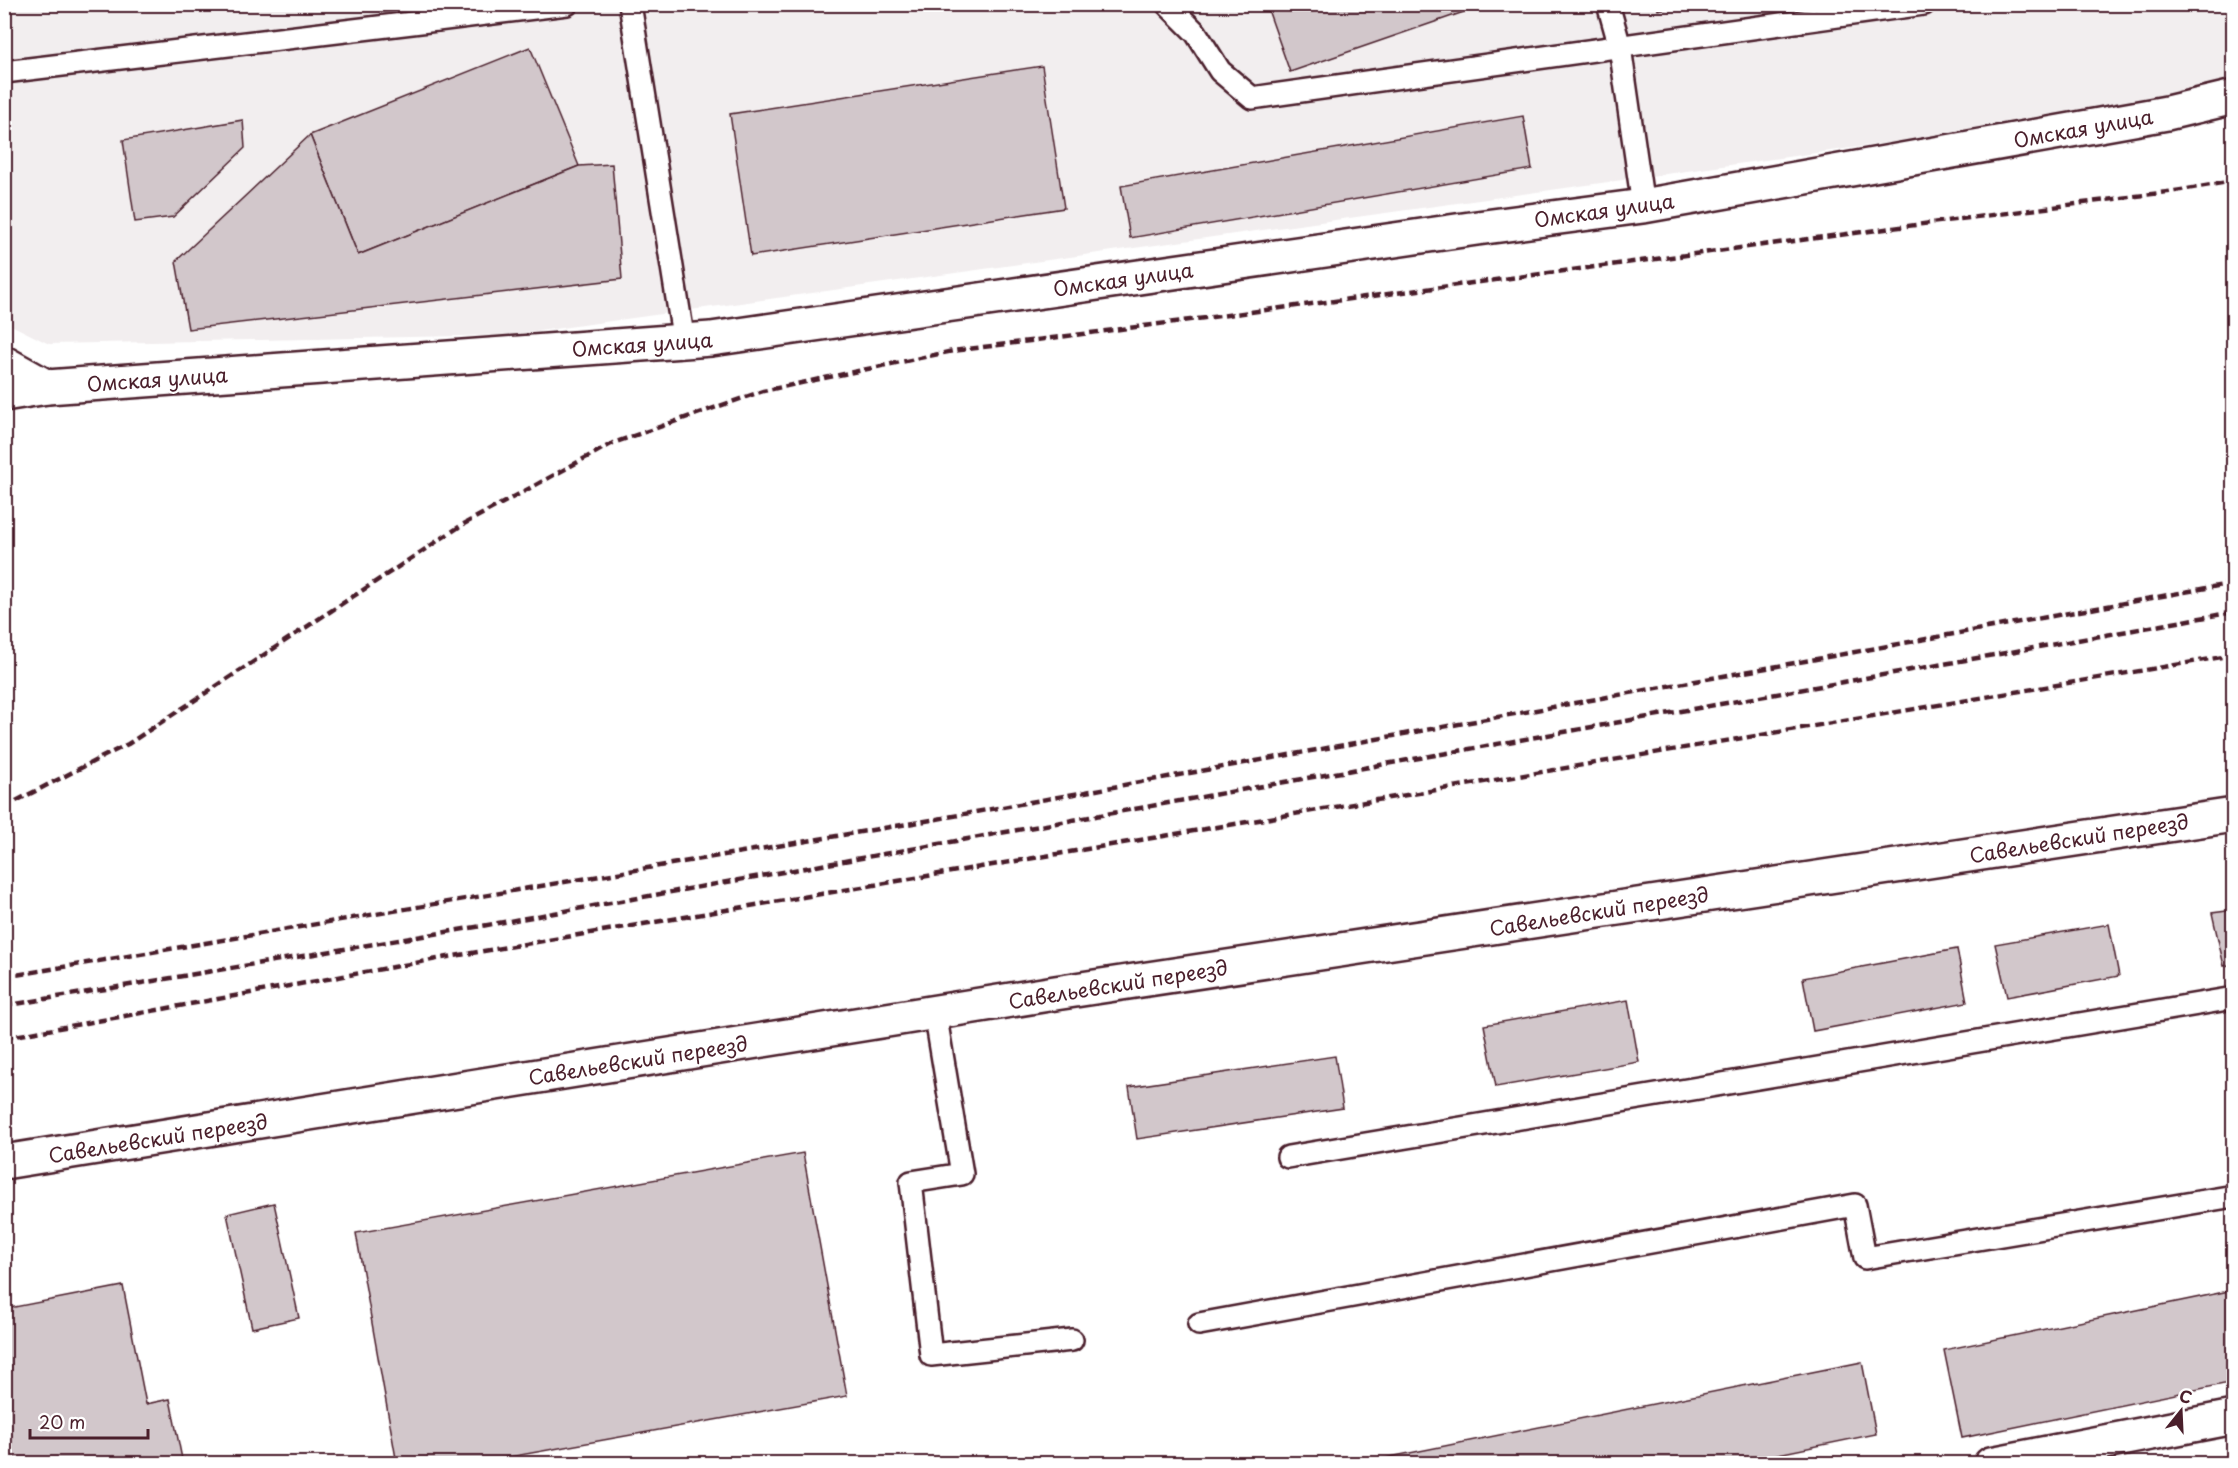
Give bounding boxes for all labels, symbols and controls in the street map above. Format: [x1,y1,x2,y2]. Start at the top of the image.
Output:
street label: Омская улица [2011,101,2156,155]
street label: Омская улица [1532,185,1676,235]
street label: Омская улица [1051,254,1195,304]
street label: Омская улица [571,324,714,364]
street label: Омская улица [86,359,229,399]
street label: Савельевский переезд [1967,806,2191,870]
street label: Савельевский переезд [1487,879,1711,943]
street label: Савельевский переезд [1006,952,1230,1016]
street label: Савельевский переезд [526,1028,750,1092]
street label: Савельевский переезд [46,1106,270,1170]
north arrow [2151,1381,2211,1441]
text: С [2177,1383,2195,1409]
scale bar [30,1402,148,1440]
text: 20 m [39,1408,85,1435]

